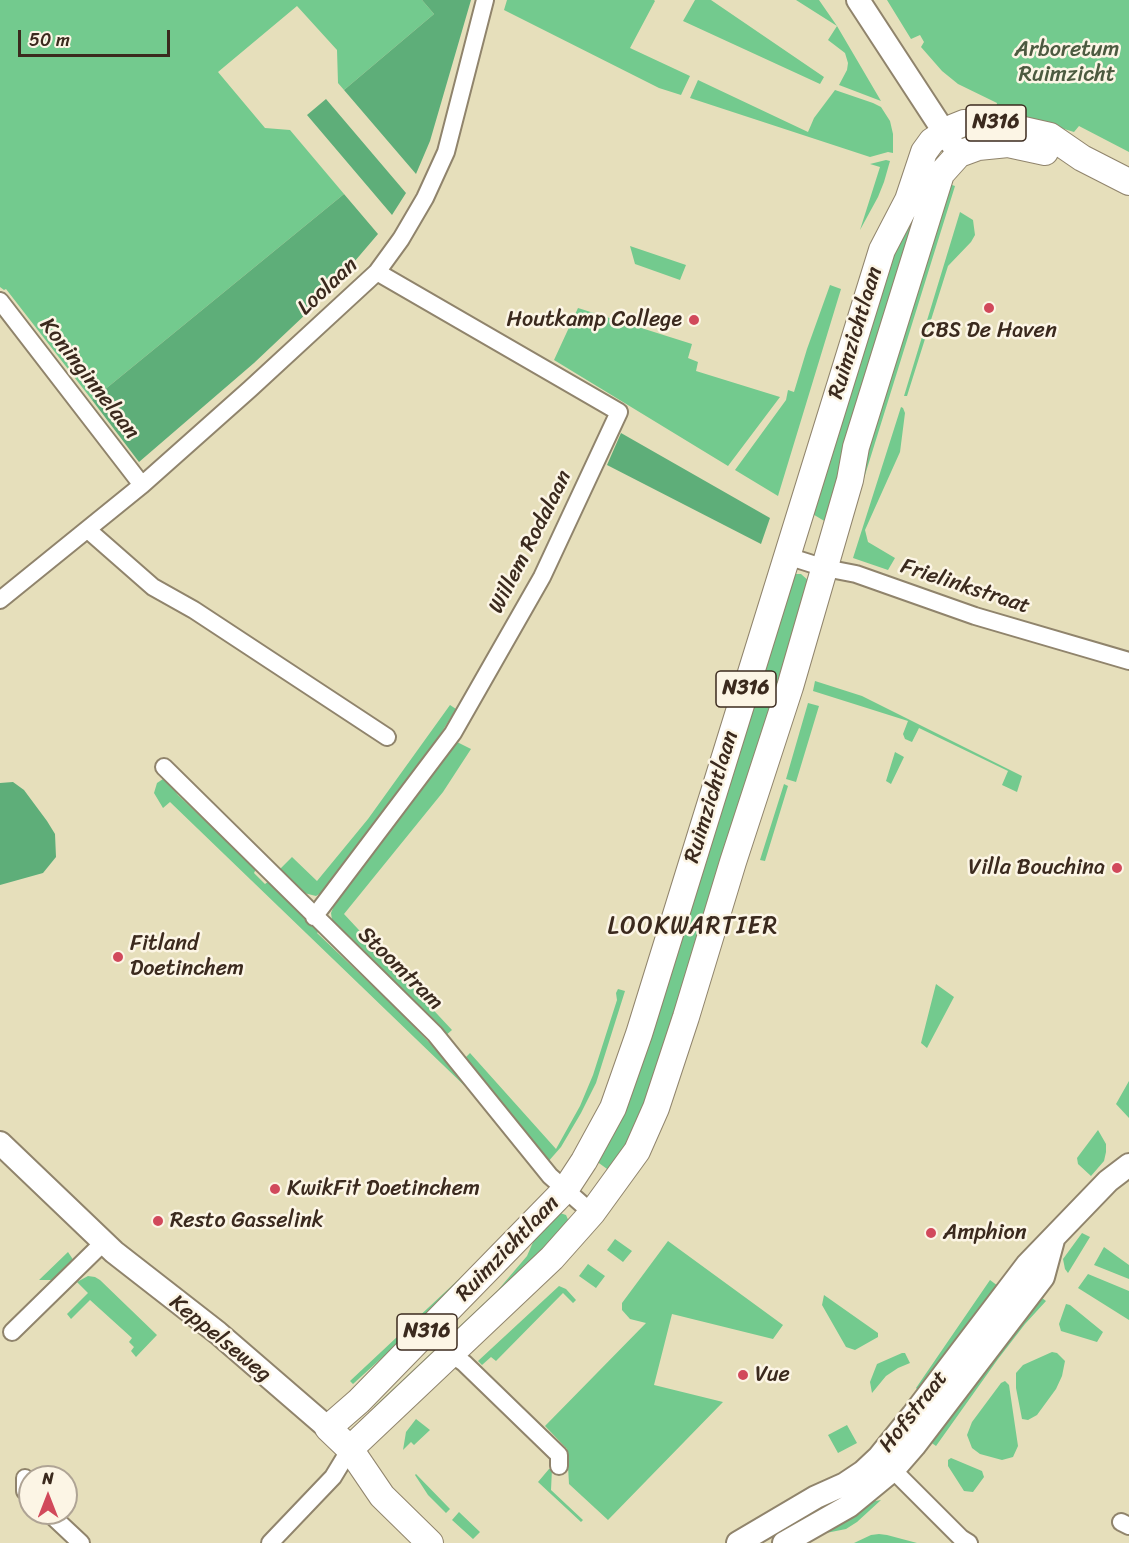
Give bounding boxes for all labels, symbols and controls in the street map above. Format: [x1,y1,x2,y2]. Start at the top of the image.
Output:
scale bar [21,18,172,56]
text: 50 m [29,24,70,56]
park label: Arboretum Ruimzicht [1014,37,1120,88]
road number: N316 [966,105,1026,141]
street label: Loolaan [292,253,364,321]
street label: Ruimzichtlaan [823,264,889,402]
marker: CBS De Haven [982,301,996,315]
place label: Houtkamp College [506,307,682,333]
street label: Koninginnelaan [33,313,145,445]
marker: Houtkamp College [687,313,701,327]
place label: CBS De Haven [921,318,1057,344]
street label: Willem Rodalaan [484,466,578,618]
street label: Frielinkstraat [897,554,1033,620]
road number: N316 [716,671,776,707]
street label: Ruimzichtlaan [679,728,745,866]
place label: Villa Bouchina [968,855,1105,881]
marker: Villa Bouchina [1110,861,1124,875]
district label: LOOKWARTIER [607,913,779,941]
street label: Stoomtram [352,922,448,1016]
place label: Fitland Doetinchem [130,931,244,982]
marker: Fitland Doetinchem [111,950,125,964]
place label: KwikFit Doetinchem [287,1176,480,1202]
marker: KwikFit Doetinchem [268,1182,282,1196]
street label: Ruimzichtlaan [451,1191,565,1307]
place label: Resto Gasselink [170,1208,323,1234]
marker: Resto Gasselink [151,1214,165,1228]
place label: Amphion [943,1220,1027,1246]
marker: Amphion [924,1226,938,1240]
street label: Keppelseweg [164,1290,276,1388]
road number: N316 [397,1314,457,1350]
place label: Vue [755,1362,790,1388]
street label: Hofstraat [874,1366,954,1458]
marker: Vue [736,1368,750,1382]
text: N [42,1464,54,1493]
north arrow [18,1465,78,1525]

